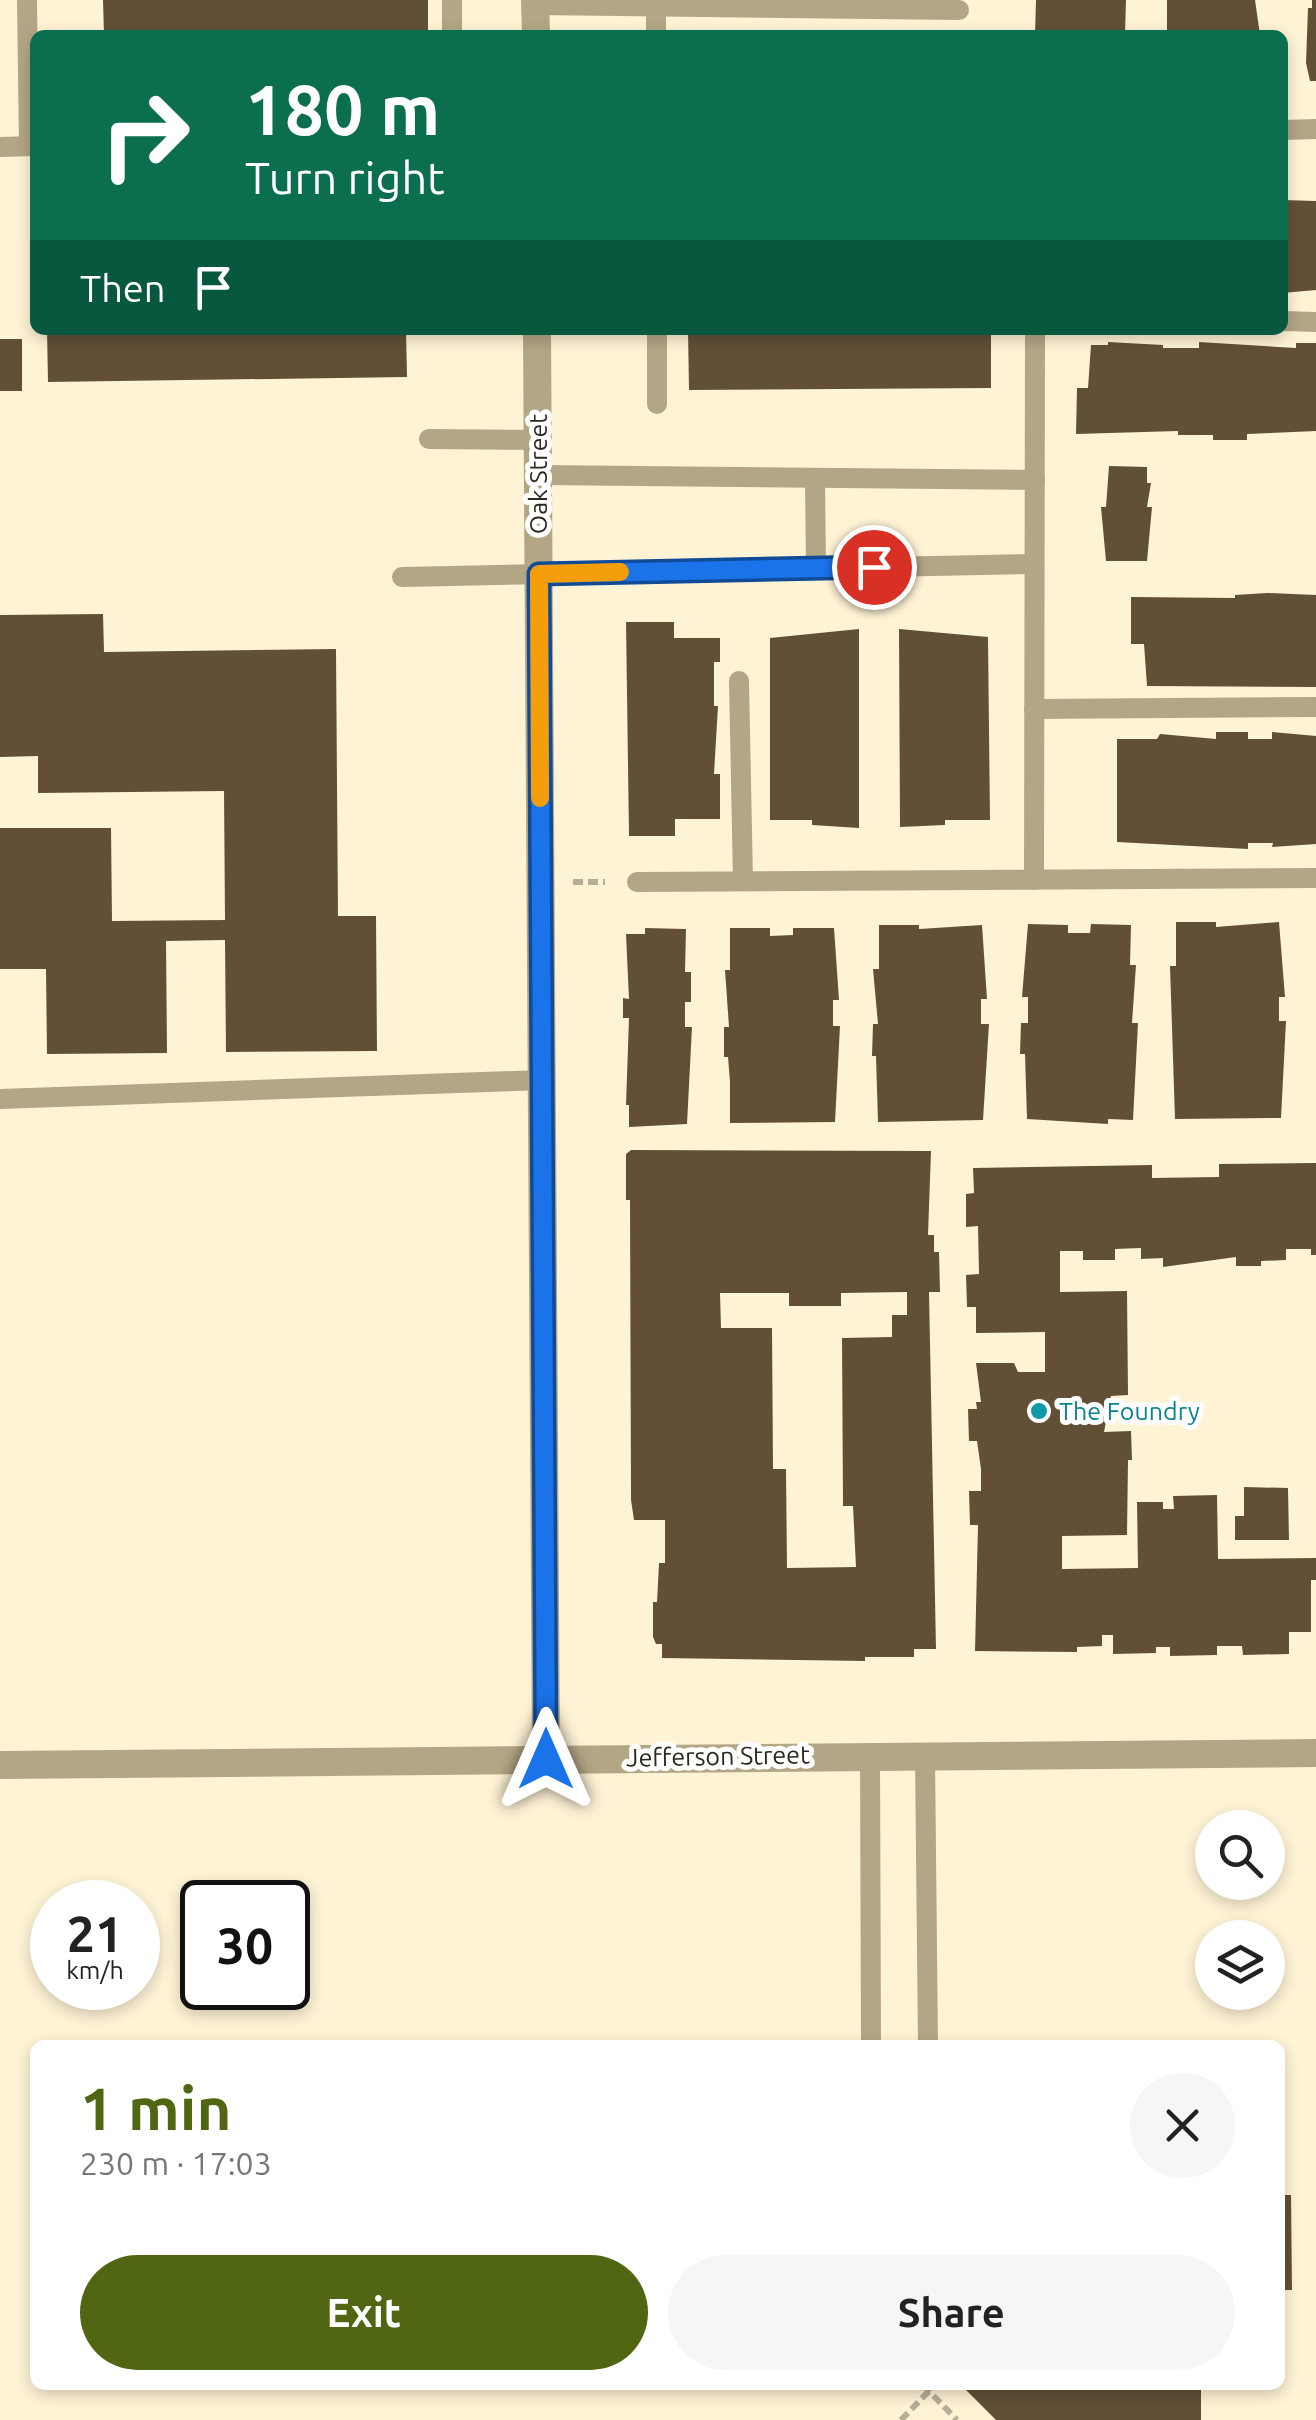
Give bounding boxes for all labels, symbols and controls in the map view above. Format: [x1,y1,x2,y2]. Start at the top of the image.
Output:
icon: right [80,70,210,200]
text: 180 m [245,70,440,148]
text: Turn right [245,152,445,203]
icon: arrive [186,260,241,315]
text: Then [80,267,166,309]
street label: Oak Street [524,414,552,534]
pin [832,525,917,610]
icon: arrive [847,540,902,595]
place label: The Foundry [1059,1397,1200,1425]
marker: The Foundry [1028,1400,1050,1422]
position arrow [494,1707,598,1811]
street label: Jefferson Street [626,1740,810,1772]
map controls [1195,1810,1285,2010]
button: search [1195,1810,1285,1900]
speed limit sign: 30 [180,1880,310,2010]
text: 21 [67,1905,123,1961]
button: layers [1195,1920,1285,2010]
text: km/h [66,1956,124,1984]
button: close [1130,2073,1235,2178]
text: 1 min [80,2074,232,2141]
text: 230 m · 17:03 [80,2145,272,2181]
button: Exit [80,2255,648,2370]
button: Share [668,2255,1235,2370]

